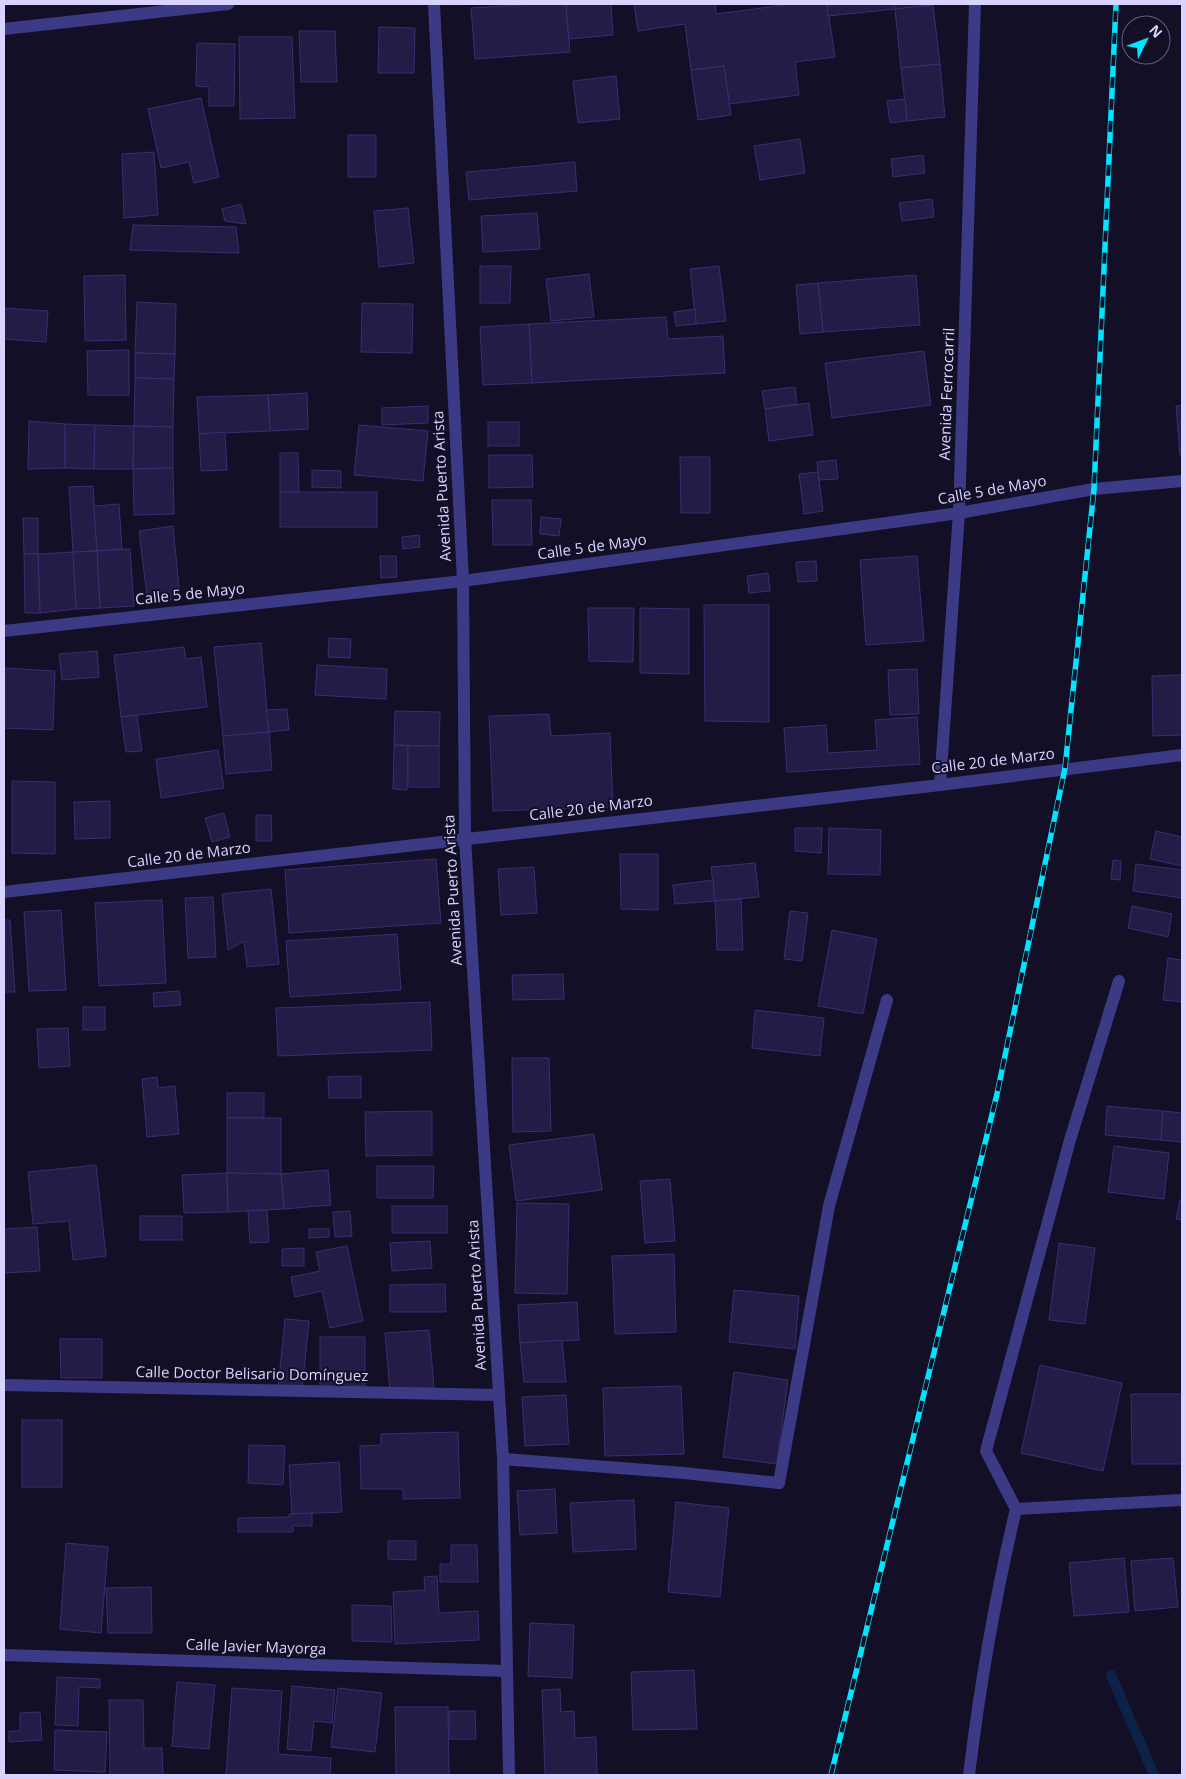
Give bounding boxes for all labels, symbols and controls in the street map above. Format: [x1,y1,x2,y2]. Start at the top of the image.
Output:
north arrow [1121,15,1171,65]
text: N [1145,20,1167,42]
street label: Avenida Ferrocarril [934,327,958,461]
street label: Avenida Puerto Arista [427,410,455,562]
street label: Calle 5 de Mayo [936,470,1048,508]
street label: Calle 5 de Mayo [536,528,648,564]
street label: Calle 5 de Mayo [134,577,246,609]
street label: Calle 20 de Marzo [930,743,1056,778]
street label: Calle 20 de Marzo [528,790,654,825]
street label: Avenida Puerto Arista [438,814,466,966]
street label: Calle 20 de Marzo [126,837,252,872]
street label: Avenida Puerto Arista [462,1219,490,1371]
street label: Calle Doctor Belisario Domínguez [135,1361,369,1385]
street label: Calle Javier Mayorga [185,1634,327,1658]

